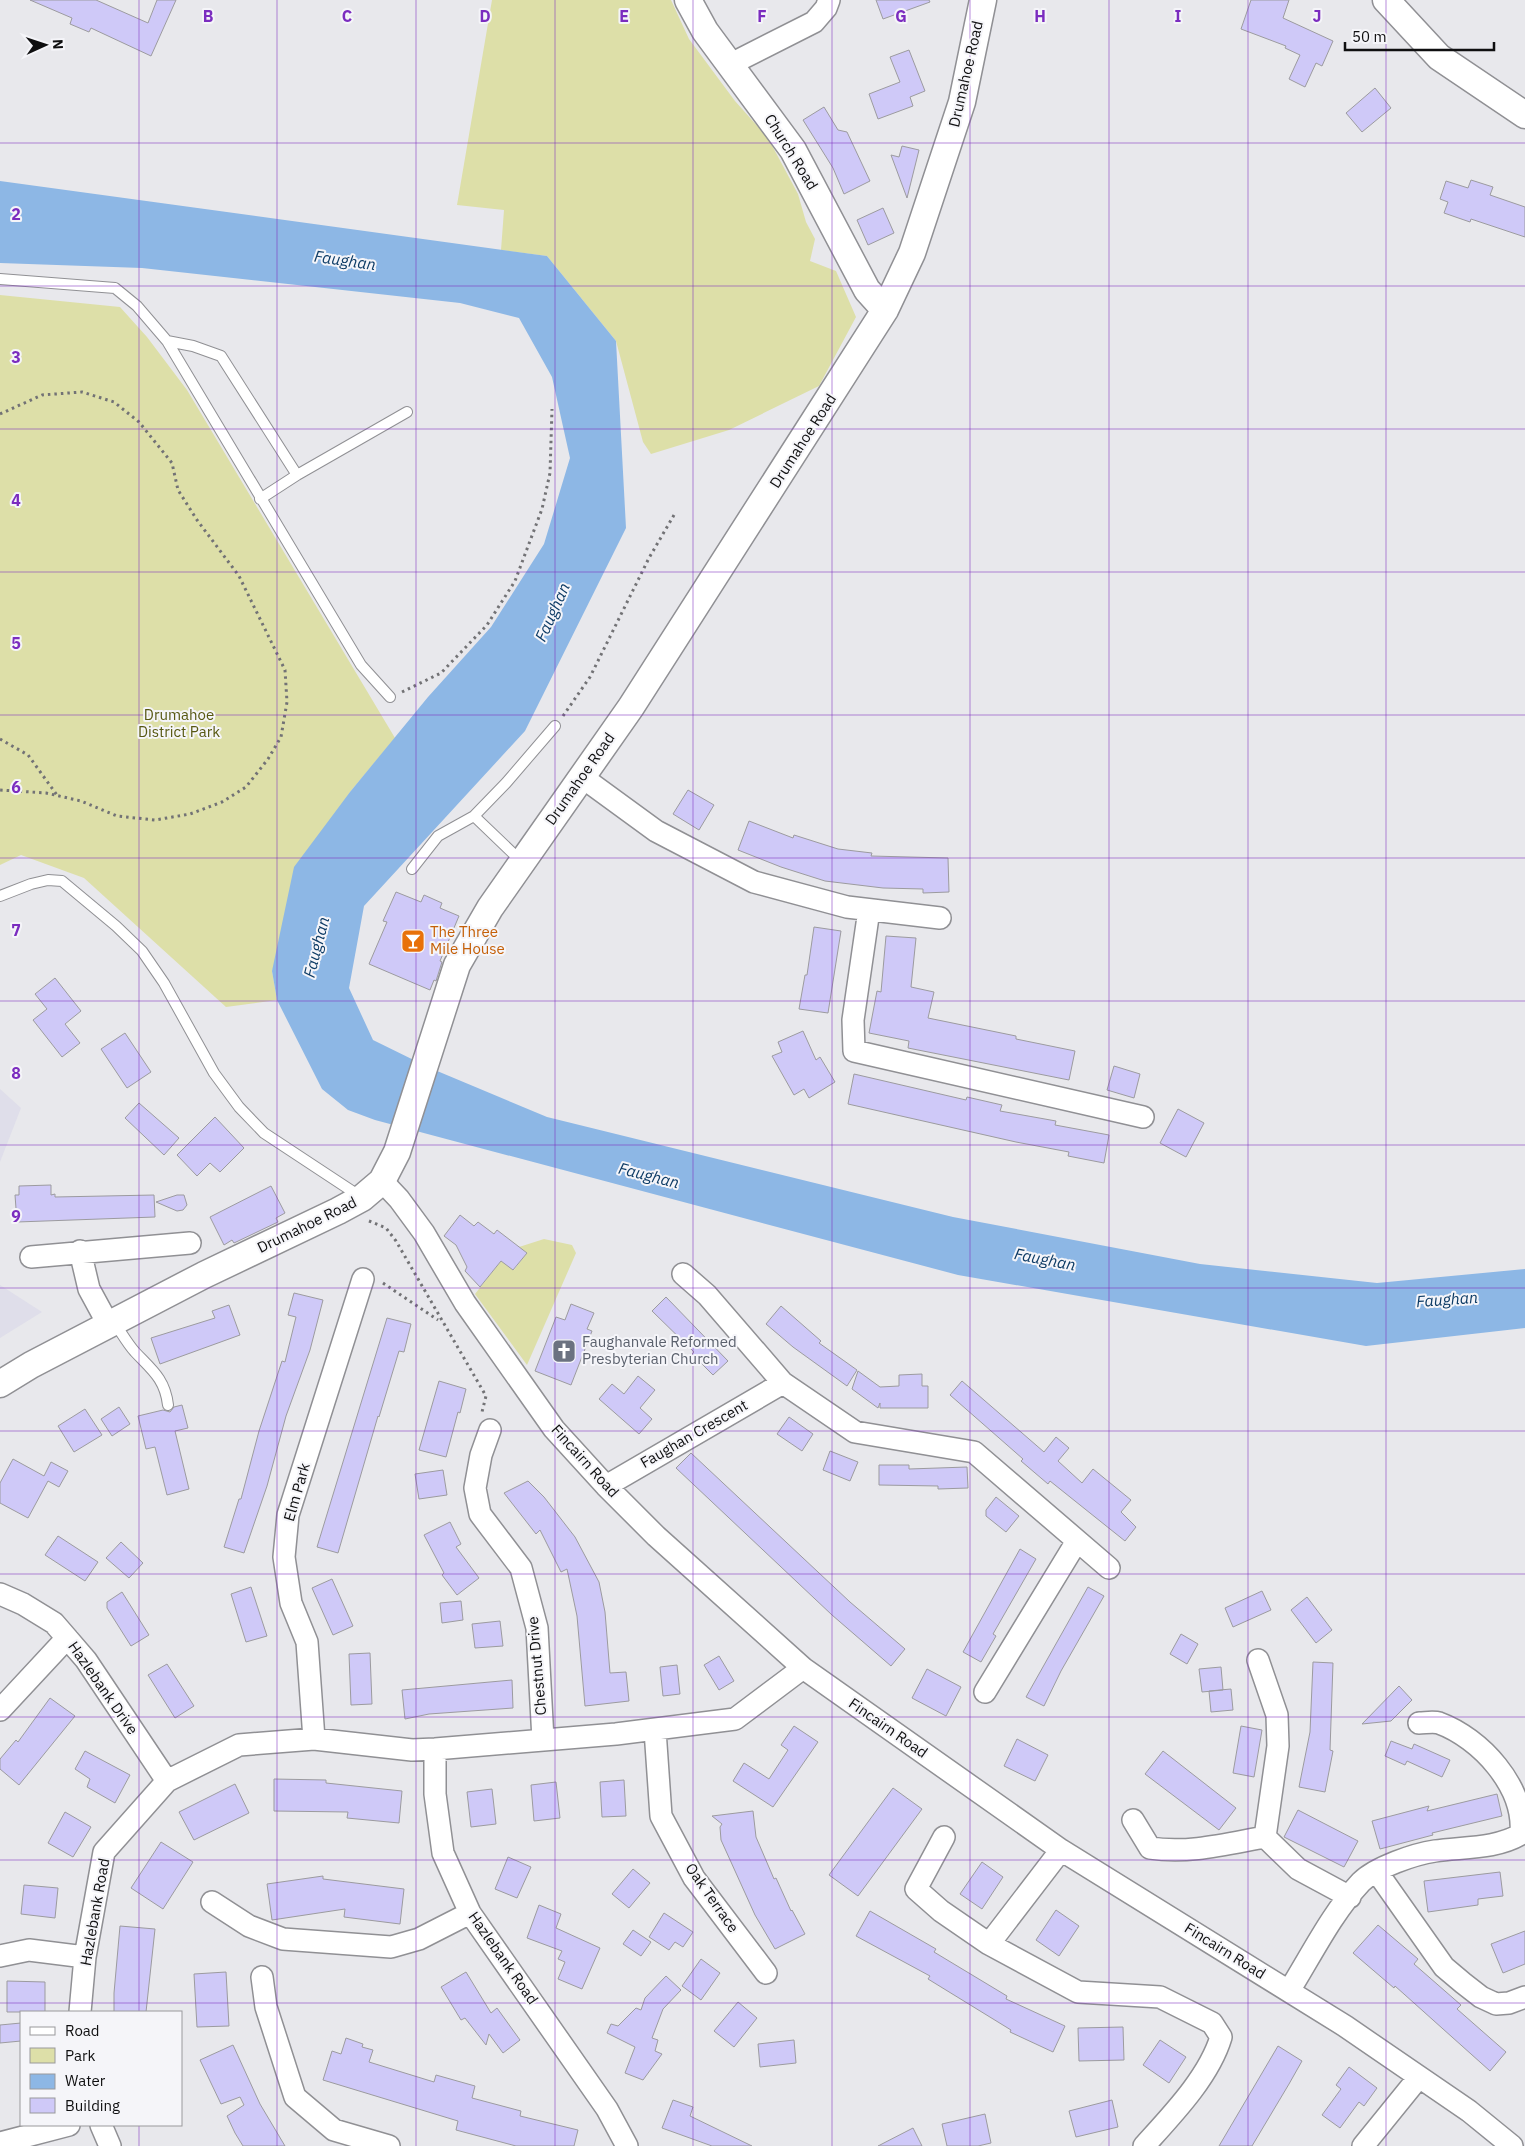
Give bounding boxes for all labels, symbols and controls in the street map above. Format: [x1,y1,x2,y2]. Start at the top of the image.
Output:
text: B [203,6,214,26]
text: C [342,6,352,26]
text: D [479,6,491,26]
text: E [619,6,629,26]
text: F [757,6,767,26]
text: G [895,6,907,26]
text: H [1034,6,1046,26]
text: I [1175,6,1182,26]
text: J [1313,6,1321,26]
street label: Drumahoe Road [944,19,987,129]
north arrow [20,20,70,70]
scale bar [1345,20,1494,52]
text: 50 m [1352,27,1387,46]
text: N [49,39,67,50]
street label: Church Road [761,110,822,193]
text: 2 [11,204,21,224]
water label: Faughan [313,246,377,274]
text: 3 [11,347,21,367]
street label: Drumahoe Road [765,390,840,491]
text: 4 [11,490,21,510]
water label: Faughan [530,580,574,644]
text: 5 [11,633,21,653]
park label: Drumahoe District Park [138,705,220,741]
street label: Drumahoe Road [541,729,618,829]
text: 6 [11,777,21,797]
water label: Faughan [299,914,333,980]
text: 7 [11,920,21,940]
place label: The Three Mile House [430,922,505,958]
bar icon: The Three Mile House [400,928,426,954]
text: 8 [11,1063,21,1083]
water label: Faughan [616,1158,682,1192]
street label: Drumahoe Road [254,1192,360,1257]
text: 9 [11,1206,21,1226]
water label: Faughan [1013,1243,1077,1275]
water label: Faughan [1415,1287,1479,1311]
place label: Faughanvale Reformed Presbyterian Church [582,1332,737,1368]
church icon: Faughanvale Reformed Presbyterian Church [551,1338,577,1364]
street label: Faughan Crescent [637,1395,751,1472]
street label: Fincairn Road [548,1420,623,1501]
street label: Elm Park [279,1460,314,1523]
street label: Chestnut Drive [523,1616,550,1716]
street label: Hazlebank Drive [64,1637,143,1738]
street label: Fincairn Road [845,1693,931,1762]
street label: Hazlebank Road [76,1857,113,1967]
street label: Oak Terrace [682,1859,743,1936]
street label: Hazlebank Road [464,1908,542,2008]
street label: Fincairn Road [1181,1918,1269,1983]
legend [20,2011,182,2126]
text: Road [65,2021,100,2040]
text: Park [65,2046,95,2065]
text: Water [65,2071,106,2090]
text: Building [65,2096,120,2115]

